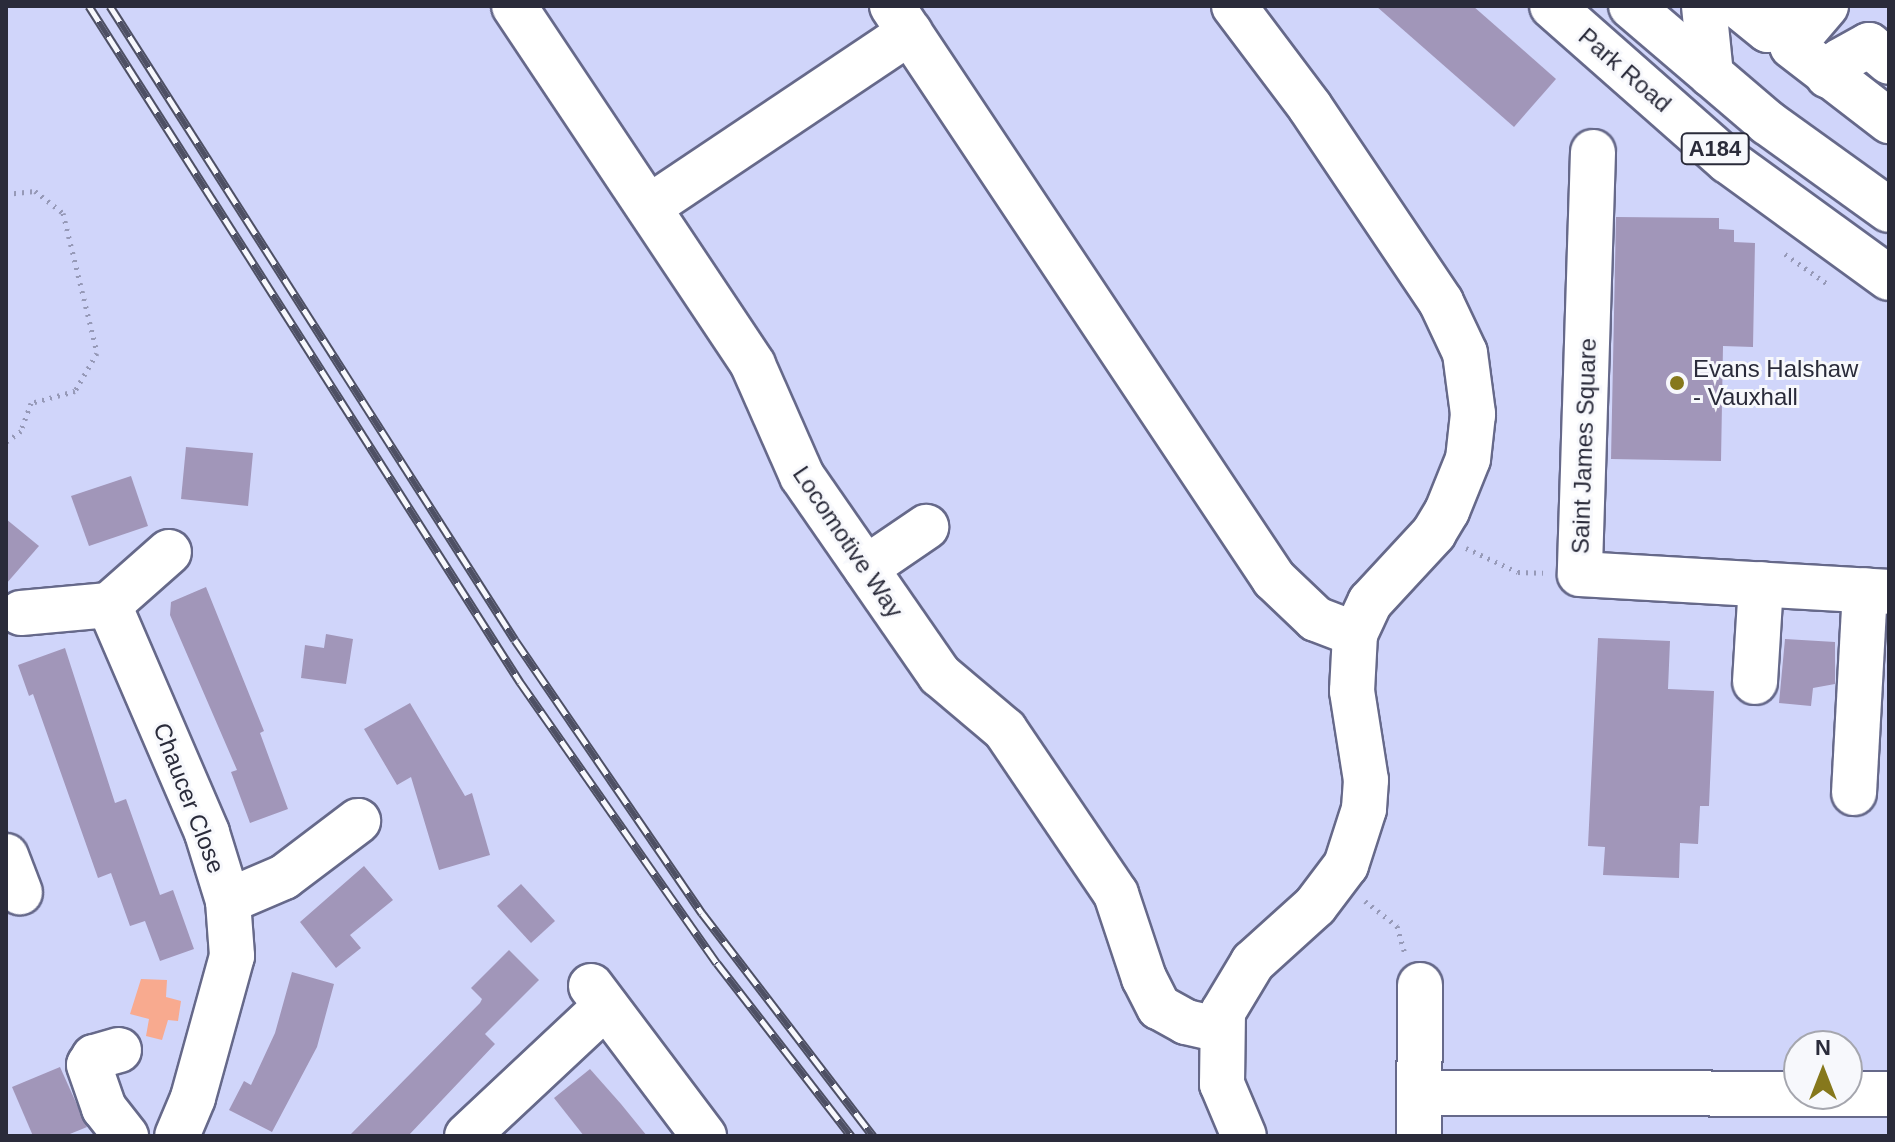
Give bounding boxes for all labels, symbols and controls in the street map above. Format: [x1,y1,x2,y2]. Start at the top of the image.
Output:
street label: Park Road [1573,22,1677,118]
road number: A184 [1679,131,1751,167]
street label: Saint James Square [1566,338,1602,554]
place label: Evans Halshaw - Vauxhall [1693,355,1858,411]
marker: Evans Halshaw - Vauxhall [1668,374,1686,392]
street label: Locomotive Way [787,461,909,623]
street label: Chaucer Close [147,719,231,877]
north arrow [1783,1030,1863,1110]
text: N [1815,1035,1831,1060]

